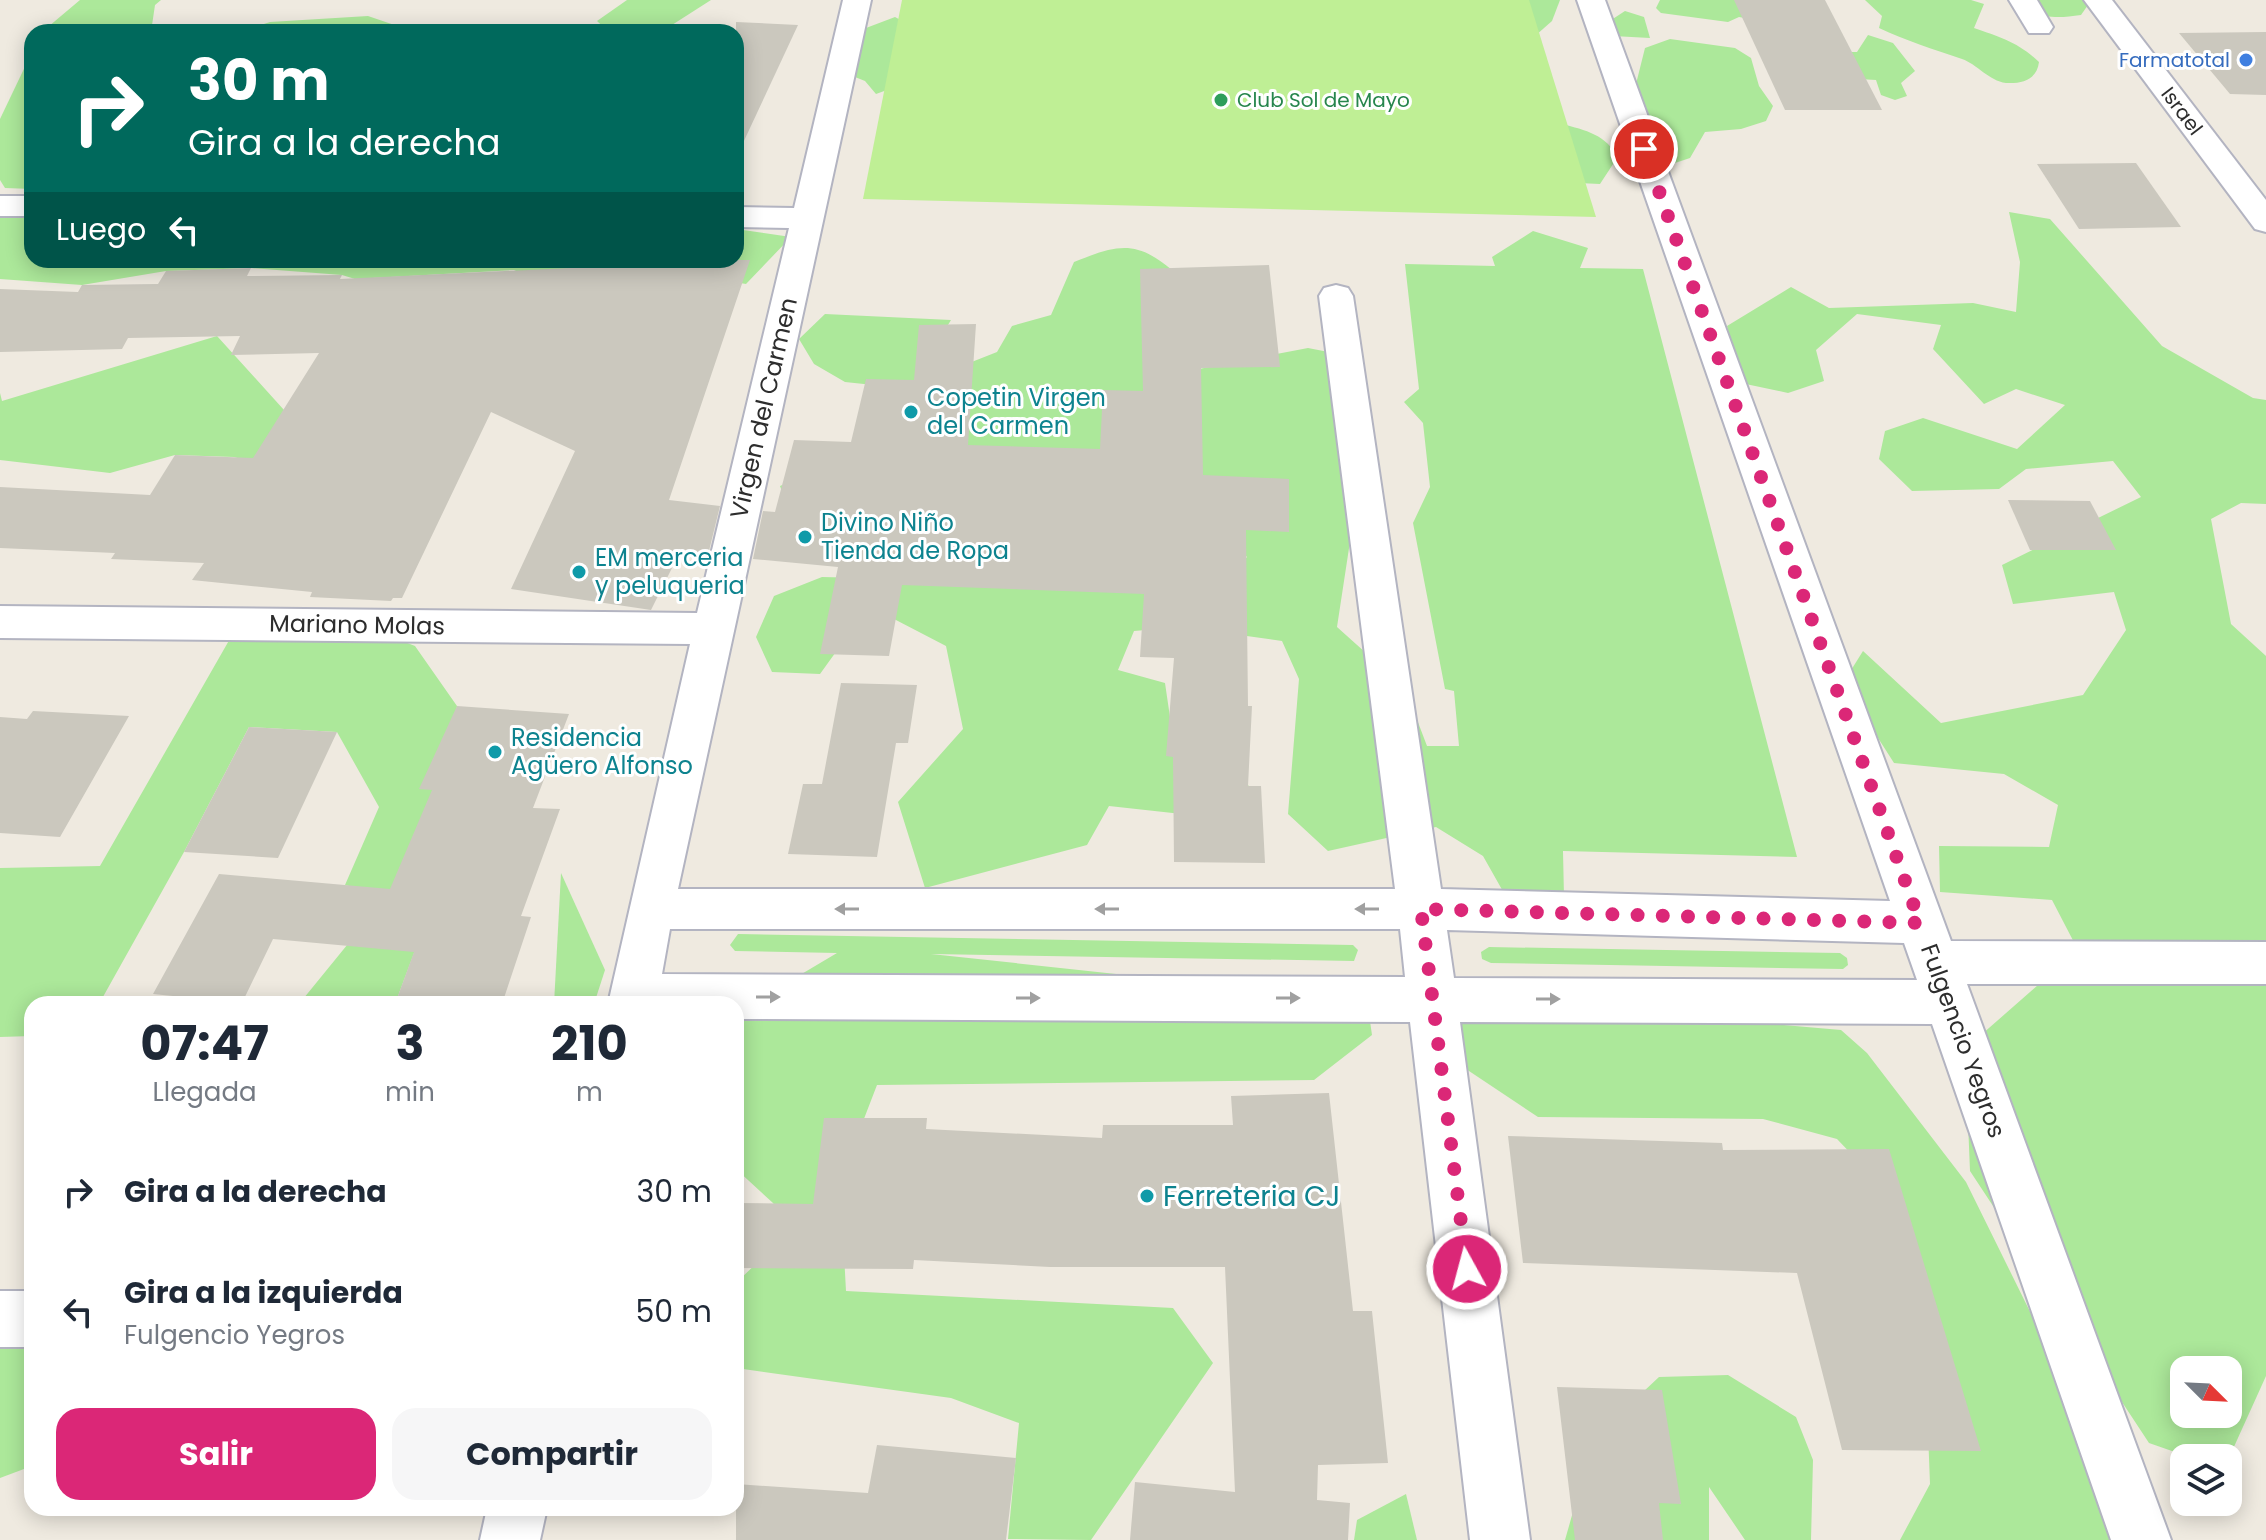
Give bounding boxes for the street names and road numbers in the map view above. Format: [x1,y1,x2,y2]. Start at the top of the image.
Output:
street label: Israel [2155,81,2209,141]
street label: Virgen del Carmen [722,294,805,522]
street label: Mariano Molas [269,606,445,643]
street label: Fulgencio Yegros [1913,939,2014,1142]

